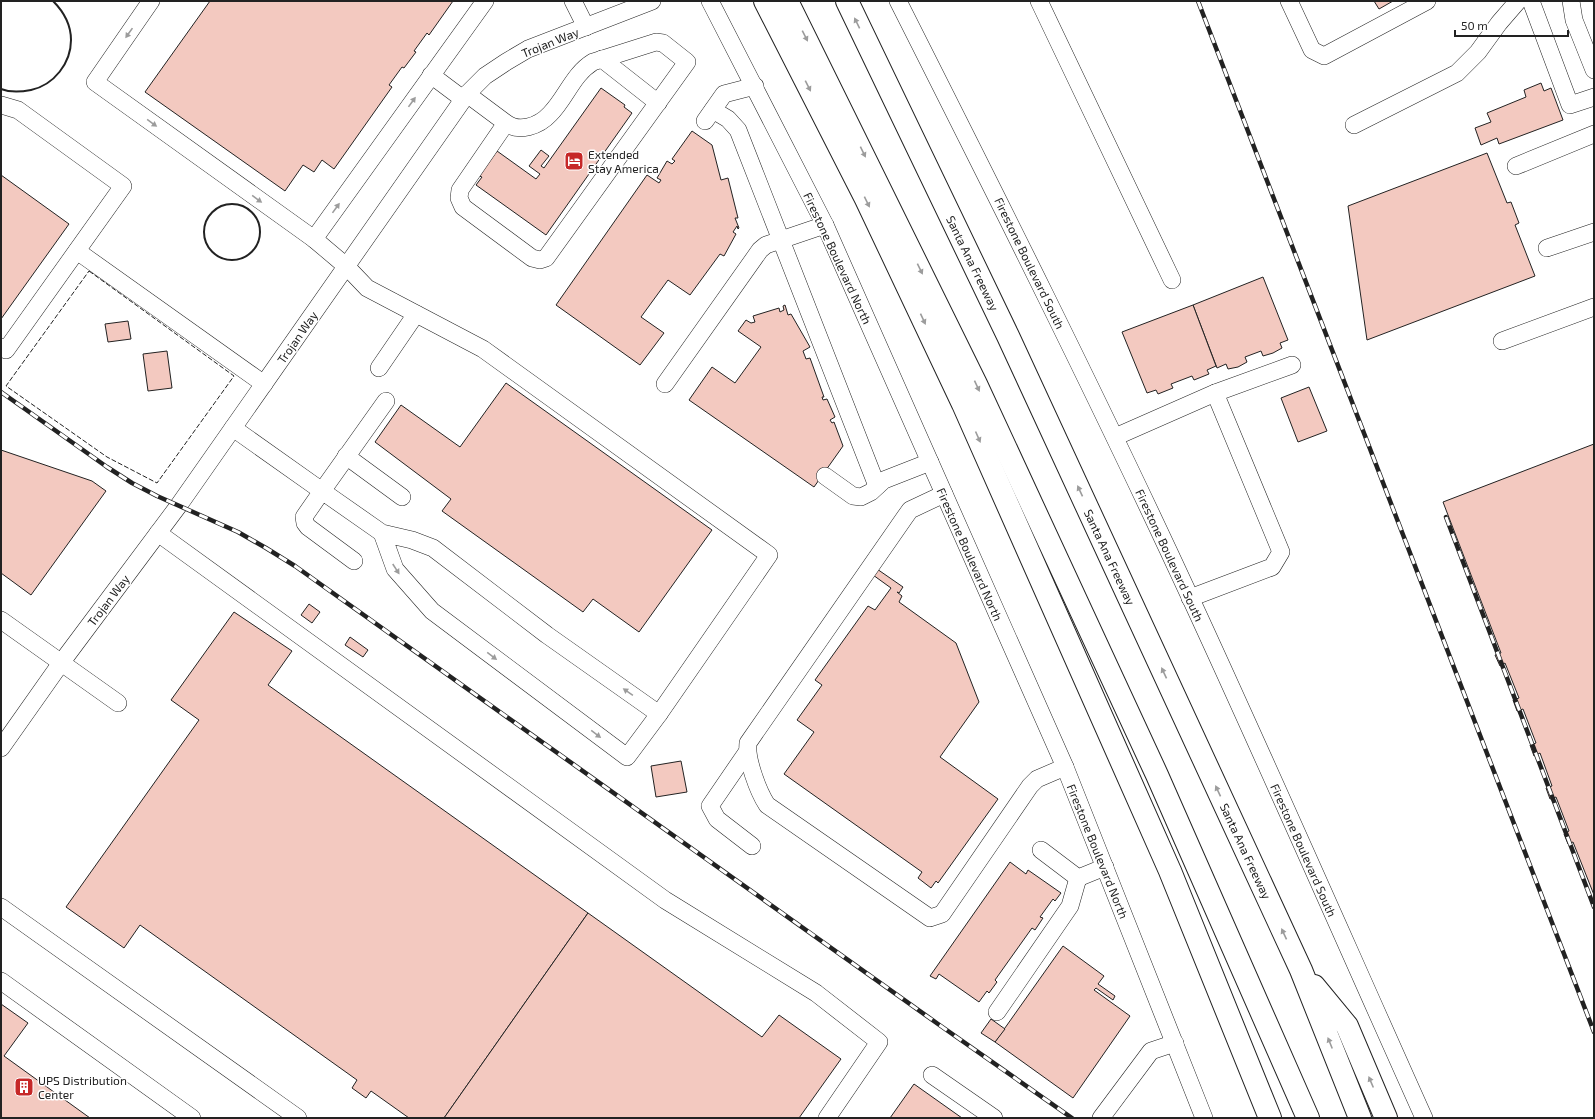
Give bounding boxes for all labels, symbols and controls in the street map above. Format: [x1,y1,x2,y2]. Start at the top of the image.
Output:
scale bar [1455,12,1568,38]
one-way arrow [854,17,860,28]
text: 50 m [1461,18,1488,32]
street label: Trojan Way [519,24,582,61]
one-way arrow [125,28,133,38]
one-way arrow [802,30,808,42]
one-way arrow [805,80,811,92]
one-way arrow [408,97,416,107]
one-way arrow [147,119,157,127]
one-way arrow [860,146,866,158]
place label: Extended Stay America [588,147,659,175]
hotel icon: Extended Stay America [563,150,585,172]
street label: Firestone Boulevard North [801,190,875,326]
one-way arrow [252,195,263,203]
street label: Firestone Boulevard South [992,195,1068,331]
one-way arrow [864,196,870,208]
one-way arrow [332,202,340,213]
street label: Santa Ana Freeway [944,213,1002,313]
one-way arrow [917,263,923,275]
street label: Trojan Way [274,308,321,366]
one-way arrow [920,314,926,325]
one-way arrow [974,380,980,391]
one-way arrow [975,432,981,444]
street label: Firestone Boulevard North [934,485,1006,623]
one-way arrow [1077,486,1083,497]
street label: Firestone Boulevard South [1133,487,1207,623]
street label: Santa Ana Freeway [1082,507,1139,608]
one-way arrow [393,564,400,575]
street label: Trojan Way [84,571,133,629]
one-way arrow [487,652,497,660]
one-way arrow [1160,667,1167,679]
one-way arrow [623,688,634,696]
one-way arrow [591,729,602,738]
street label: Firestone Boulevard South [1268,781,1340,919]
street label: Firestone Boulevard North [1065,782,1131,920]
one-way arrow [1215,785,1221,797]
street label: Santa Ana Freeway [1218,801,1275,902]
one-way arrow [1281,929,1287,940]
one-way arrow [1326,1036,1332,1048]
place label: UPS Distribution Center [38,1073,127,1101]
building icon: UPS Distribution Center [13,1076,35,1098]
one-way arrow [1368,1077,1374,1088]

